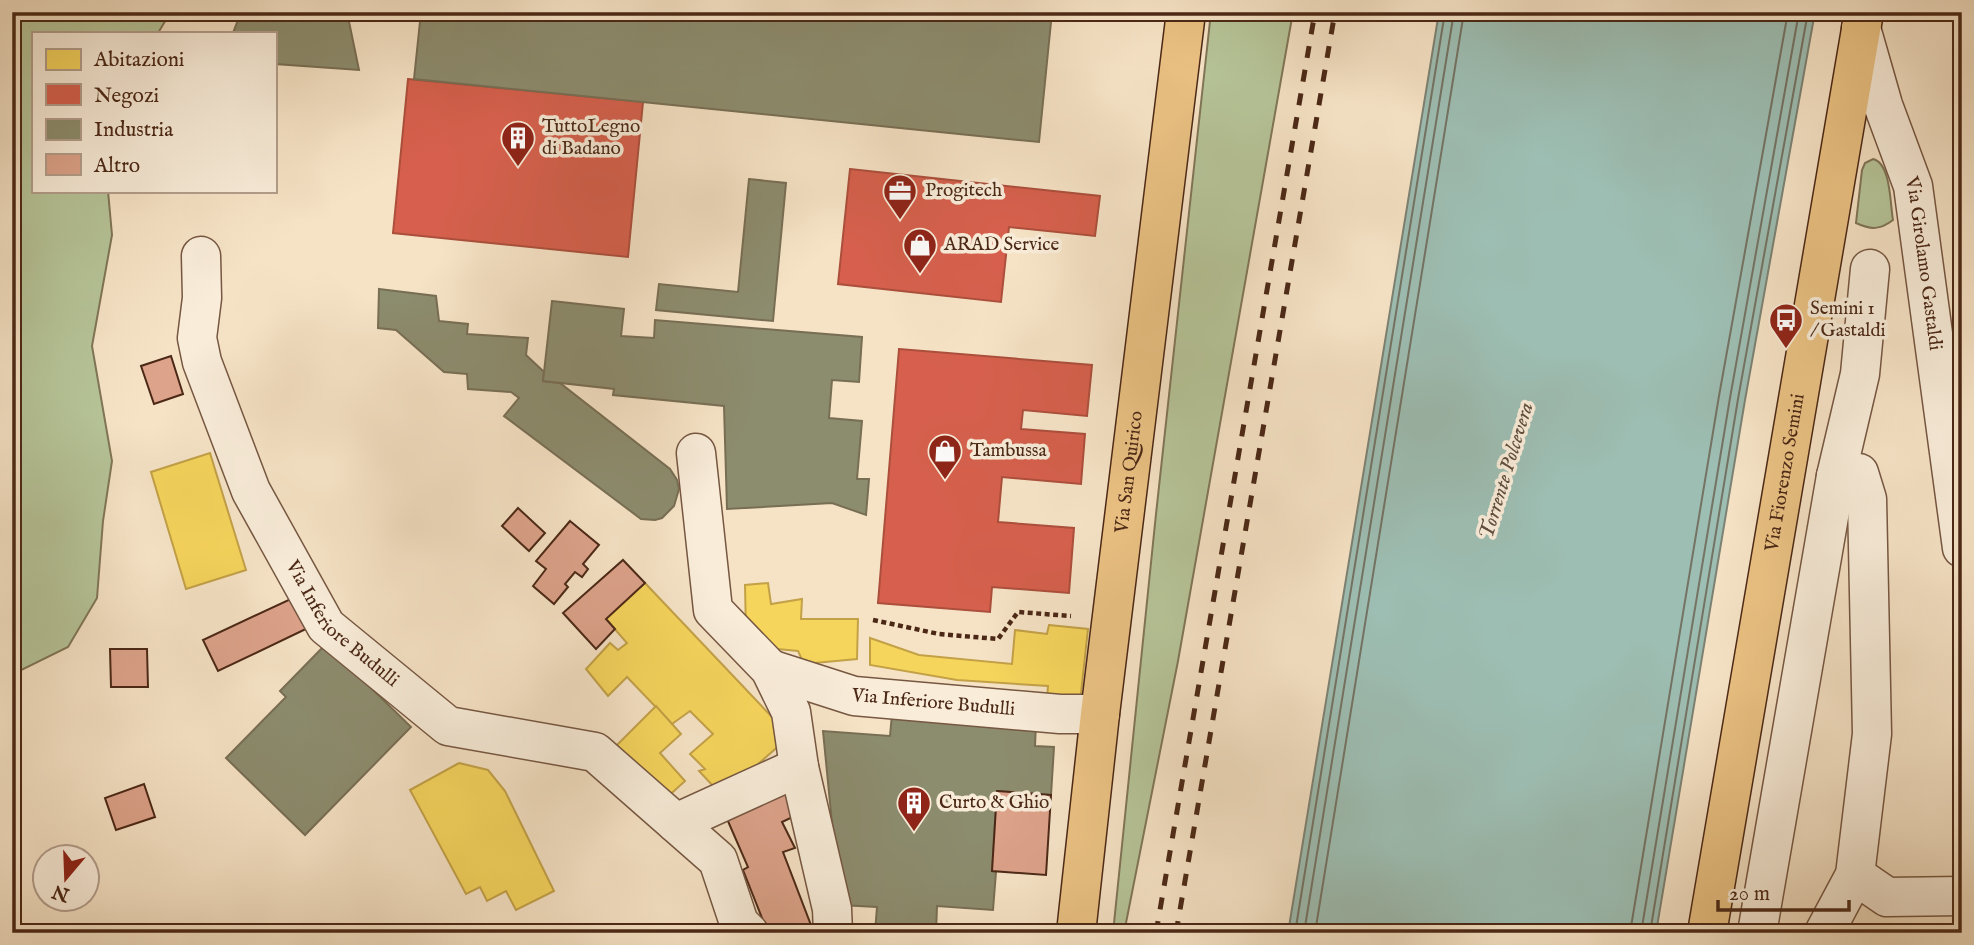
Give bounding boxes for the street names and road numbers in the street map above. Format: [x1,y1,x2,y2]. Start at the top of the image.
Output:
street label: Via Girolamo Gastaldi [1898,173,1947,352]
street label: Via Fiorenzo Semini [1760,392,1811,554]
street label: Via San Quirico [1110,410,1149,536]
street label: Via Inferiore Budulli [279,555,404,693]
street label: Via Inferiore Budulli [850,684,1016,722]

